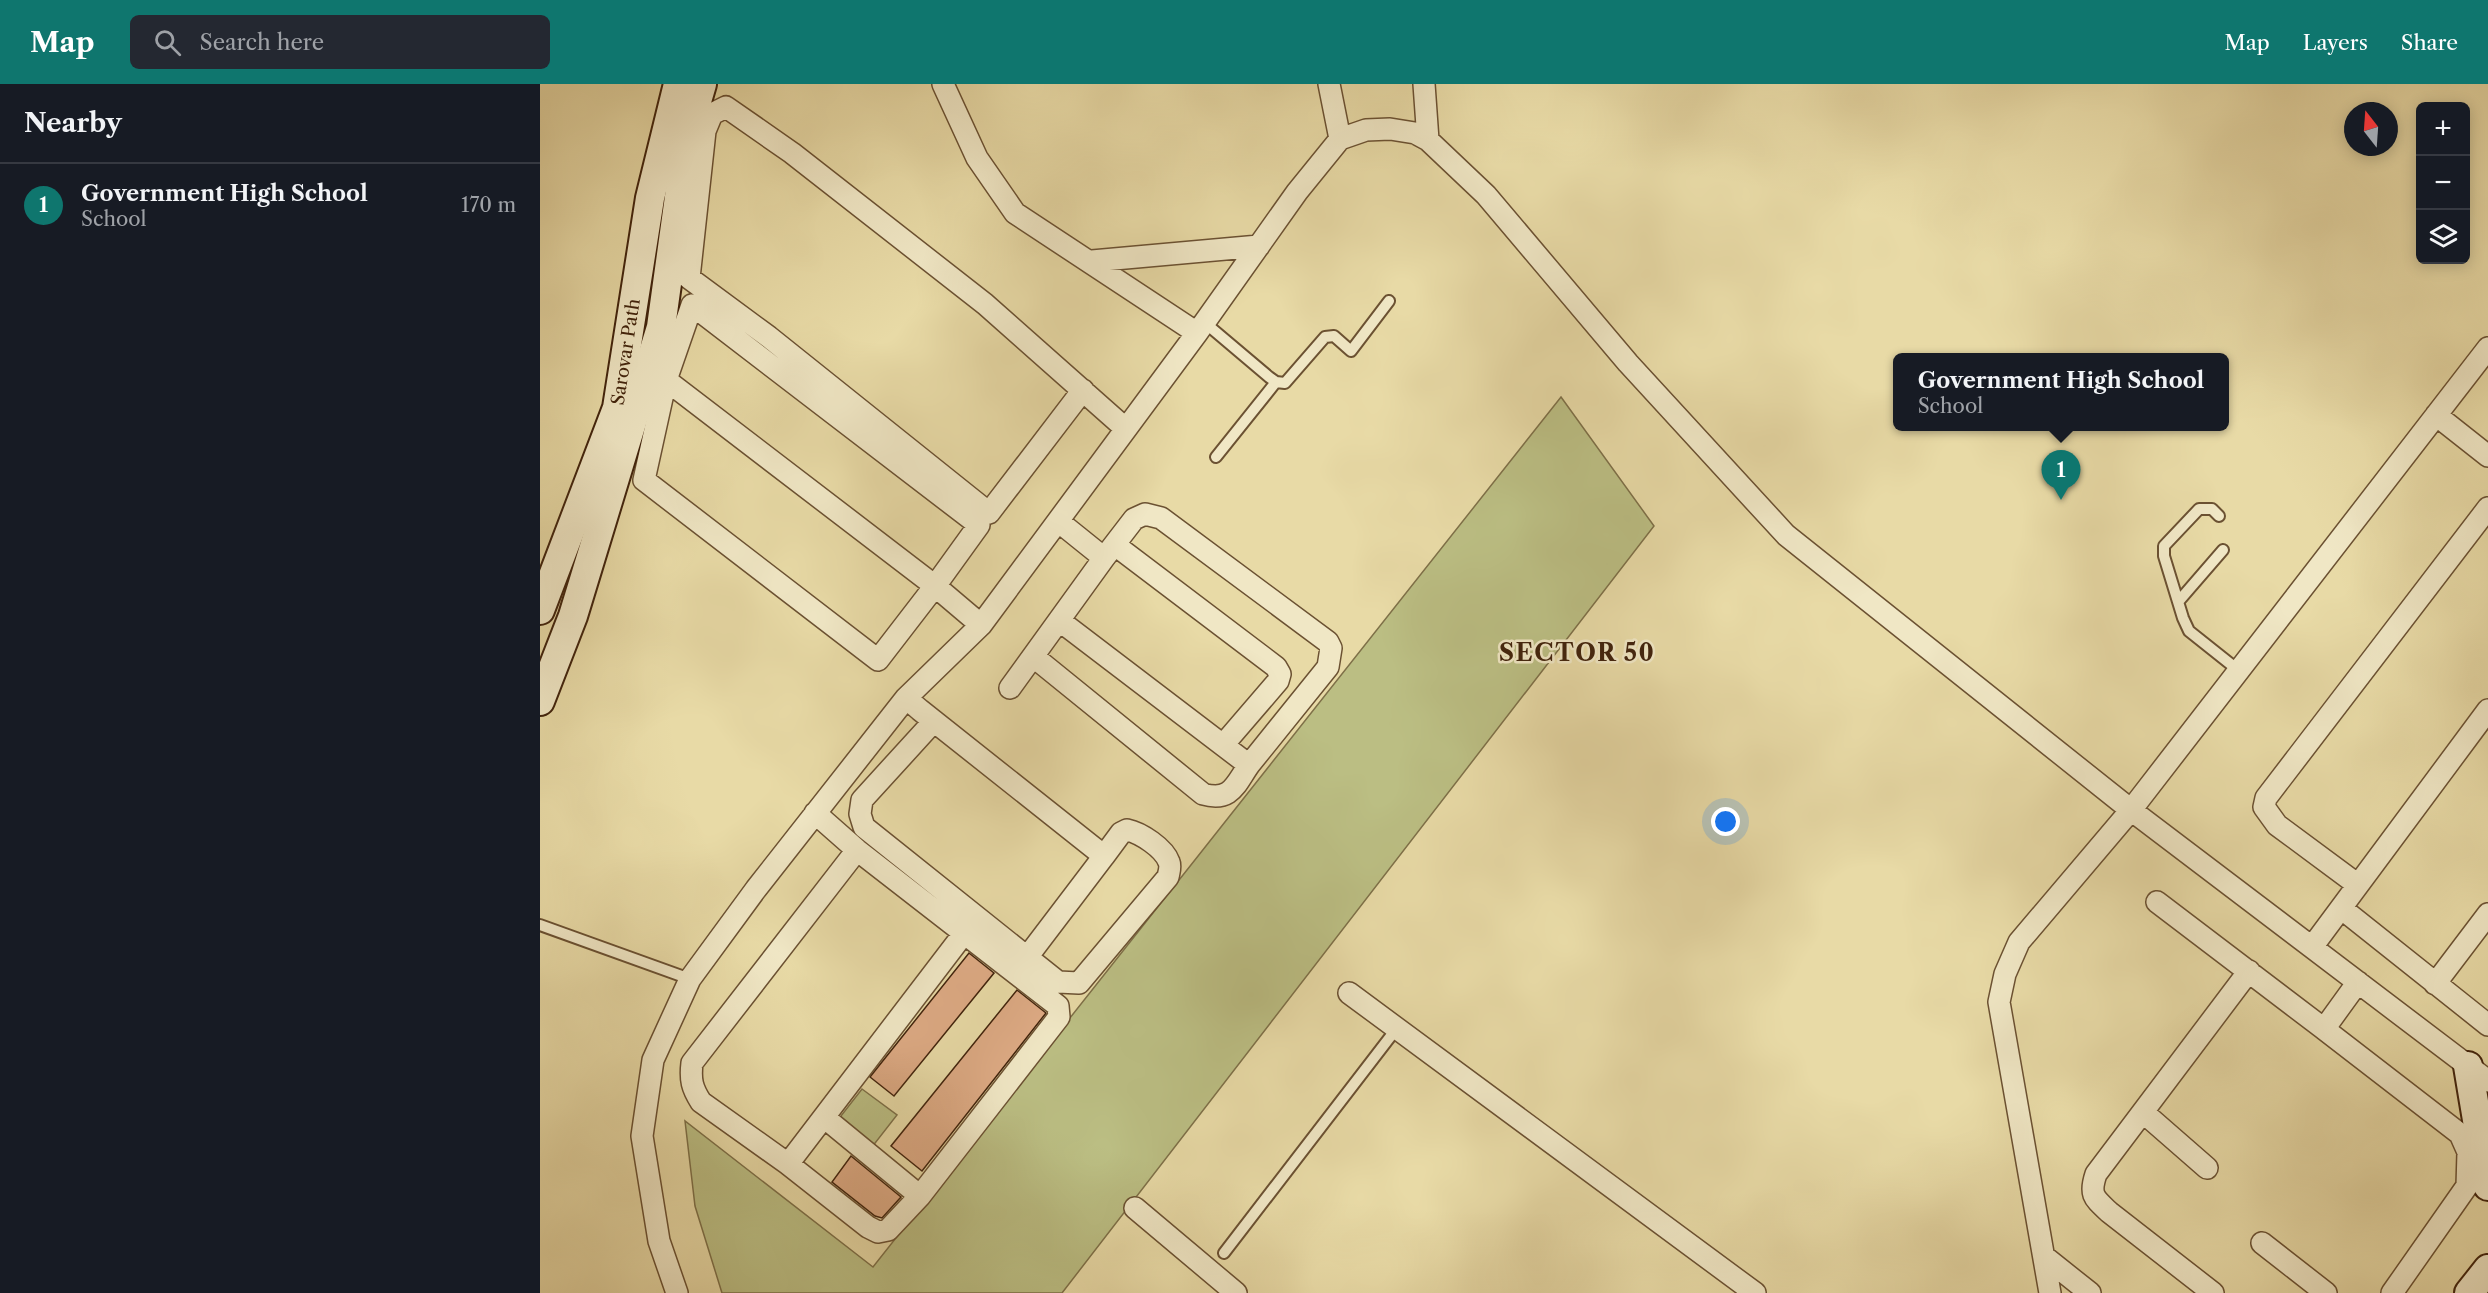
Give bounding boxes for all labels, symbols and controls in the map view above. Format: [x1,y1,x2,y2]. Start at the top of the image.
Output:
search box [130,15,550,69]
text: Map [30,25,94,59]
icon: search [151,26,184,59]
text: Search here [199,29,324,56]
text: Map [2225,30,2270,55]
text: Layers [2303,30,2368,55]
text: Share [2401,30,2458,55]
north arrow [2344,102,2398,156]
map controls [2416,102,2470,264]
button: + [2416,102,2470,156]
text: Nearby [24,107,122,139]
button: − [2416,156,2470,210]
text: Government High School [81,180,368,207]
text: 1 [39,193,48,217]
text: 170 m [461,193,516,217]
text: School [81,207,146,231]
button: layers [2416,210,2470,264]
street label: Sarovar Path [607,297,645,407]
popup [1893,353,2229,431]
text: Government High School [1918,367,2204,394]
text: School [1918,394,1983,418]
pin: 1 [2042,450,2080,500]
district label: SECTOR 50 [1499,638,1655,667]
your location [1711,807,1740,836]

